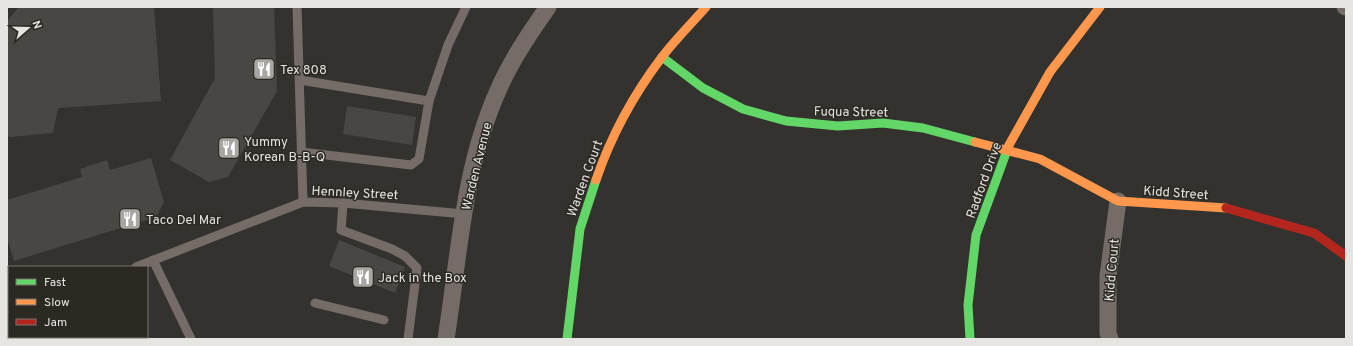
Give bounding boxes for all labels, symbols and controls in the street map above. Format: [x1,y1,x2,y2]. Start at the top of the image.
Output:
north arrow [8,8,48,48]
text: N [29,19,44,31]
restaurant icon: Tex 808 [251,56,277,82]
place label: Tex 808 [280,63,327,79]
street label: Fuqua Street [814,104,888,122]
street label: Warden Avenue [459,121,497,212]
restaurant icon: Yummy Korean B-B-Q [216,135,242,161]
place label: Yummy Korean B-B-Q [244,135,325,166]
street label: Warden Court [565,138,607,219]
street label: Radford Drive [964,140,1006,221]
street label: Hennley Street [311,184,399,204]
street label: Kidd Street [1143,184,1209,204]
restaurant icon: Taco Del Mar [117,206,143,232]
place label: Taco Del Mar [146,213,221,229]
street label: Kidd Court [1102,238,1124,302]
restaurant icon: Jack in the Box [350,264,376,290]
legend [8,266,148,338]
place label: Jack in the Box [378,271,467,287]
text: Fast [44,275,66,291]
text: Slow [44,295,70,311]
text: Jam [44,315,67,331]

